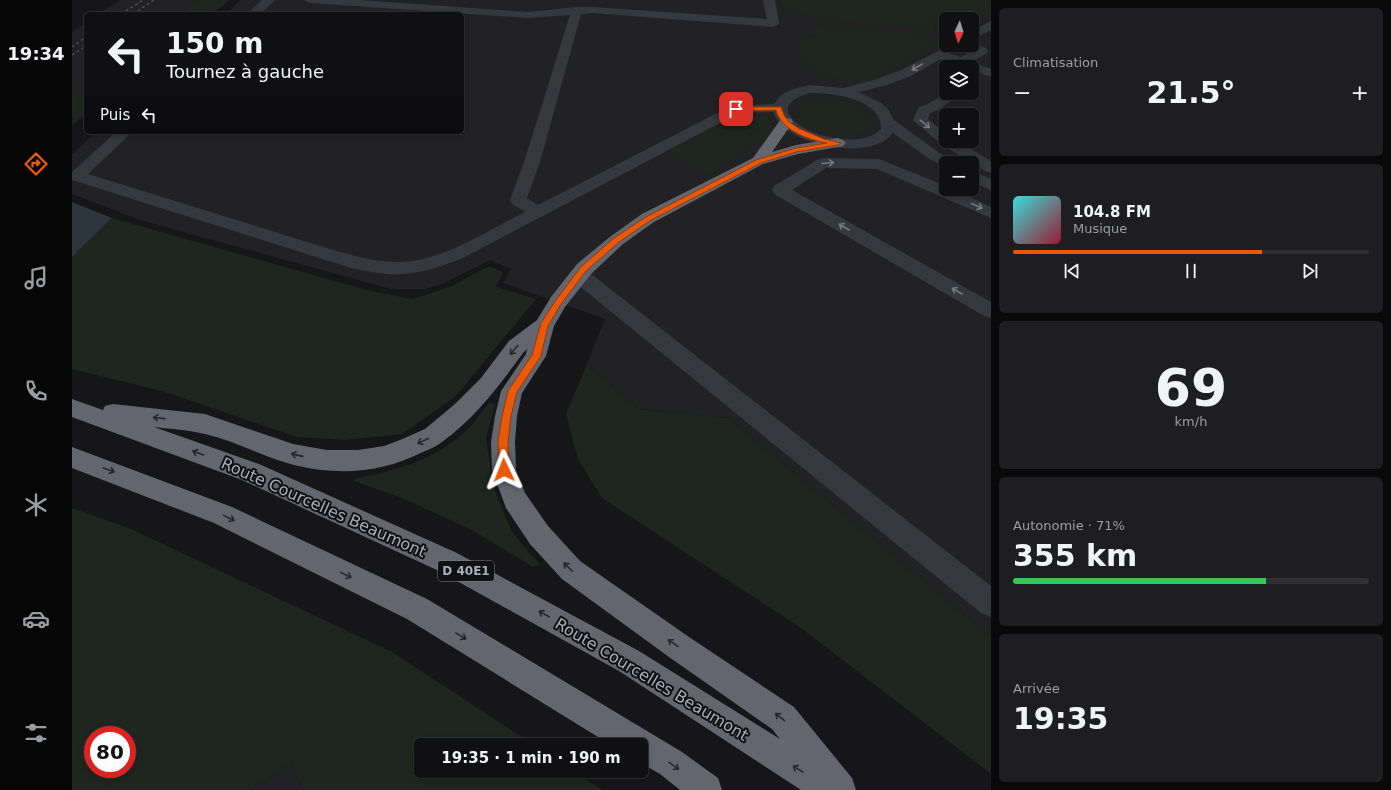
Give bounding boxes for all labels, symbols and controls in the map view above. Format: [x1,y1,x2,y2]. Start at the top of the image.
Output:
north arrow [939,12,979,52]
map controls [939,12,979,196]
text: 150 m [166,27,263,60]
icon: left [100,28,152,80]
text: 19:34 [7,43,65,64]
text: Climatisation [1013,55,1098,70]
button: layers [939,60,979,100]
text: Tournez à gauche [166,61,324,82]
one-way arrow [911,63,923,71]
text: 21.5° [1146,75,1236,110]
text: − [1013,80,1031,105]
text: + [1351,80,1369,105]
pin [719,92,753,126]
icon: arrive [725,98,747,120]
icon: left [138,104,160,126]
text: Puis [100,106,130,124]
button: + [939,108,979,148]
one-way arrow [920,120,931,129]
icon: directions [22,150,50,178]
button: − [939,156,979,196]
one-way arrow [821,160,834,167]
one-way arrow [971,203,983,210]
text: 104.8 FM [1073,203,1151,221]
text: Musique [1073,221,1127,236]
one-way arrow [838,223,850,231]
icon: previous [1061,260,1083,282]
icon: pause [1180,260,1202,282]
icon: next [1299,260,1321,282]
icon: music [22,264,50,292]
one-way arrow [951,287,963,295]
one-way arrow [510,345,519,355]
text: 69 [1155,358,1227,418]
icon: phone [22,377,50,405]
one-way arrow [153,414,166,422]
text: km/h [1175,414,1207,429]
one-way arrow [417,438,429,445]
one-way arrow [192,448,204,456]
position arrow [483,449,525,491]
one-way arrow [291,450,304,458]
street label: Route Courcelles Beaumont [218,454,429,561]
one-way arrow [102,467,115,474]
icon: climate [22,491,50,519]
one-way arrow [223,515,235,522]
text: Autonomie · 71% [1013,518,1125,533]
text: 355 km [1013,538,1137,573]
road number: D 40E1 [438,561,494,581]
one-way arrow [563,562,573,572]
one-way arrow [340,572,352,579]
icon: car [22,605,50,633]
one-way arrow [538,610,550,618]
street label: Route Courcelles Beaumont [552,614,752,745]
one-way arrow [455,632,466,640]
one-way arrow [668,639,679,647]
text: Arrivée [1013,681,1060,696]
text: 19:35 [1013,701,1109,736]
one-way arrow [775,713,785,722]
icon: filters [22,719,50,747]
speed limit sign: 80 [84,726,136,778]
text: 19:35 · 1 min · 190 m [441,749,621,767]
one-way arrow [668,762,679,770]
one-way arrow [793,765,804,773]

